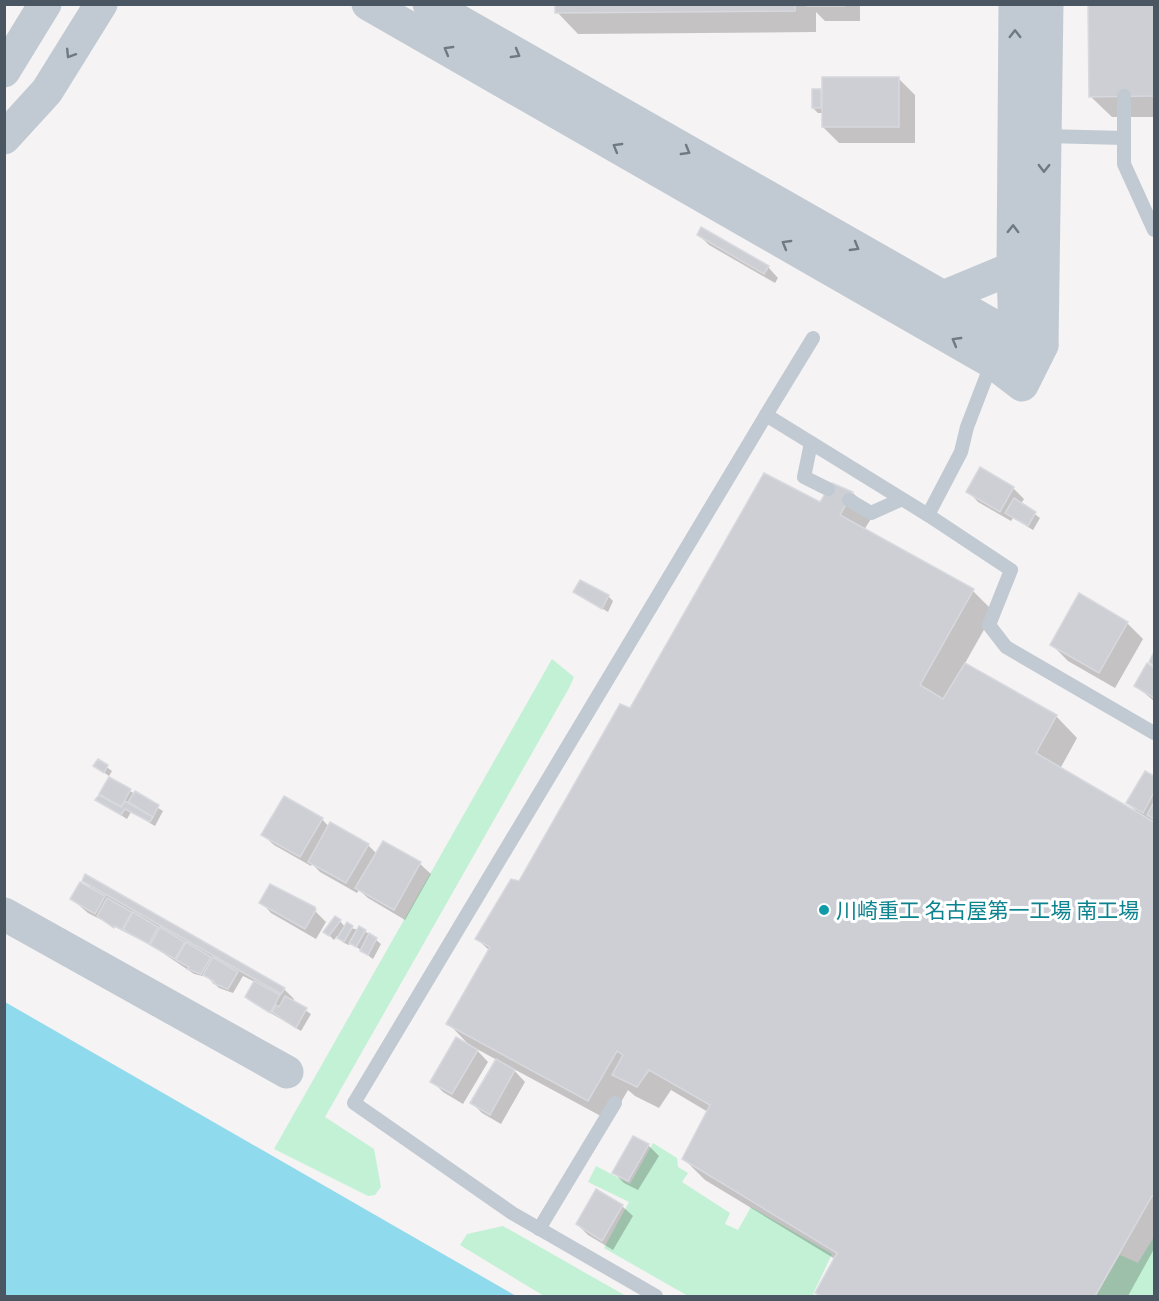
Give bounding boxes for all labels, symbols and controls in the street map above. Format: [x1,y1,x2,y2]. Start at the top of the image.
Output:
one-way arrow [1009,29,1021,38]
one-way arrow [444,46,454,57]
one-way arrow [510,47,520,58]
one-way arrow [65,48,77,58]
one-way arrow [613,143,623,155]
one-way arrow [679,143,690,155]
one-way arrow [1038,163,1050,172]
one-way arrow [1007,224,1019,233]
one-way arrow [782,240,793,252]
one-way arrow [849,240,859,251]
one-way arrow [952,337,962,349]
place label: 川崎重工 名古屋第一工場 南工場 [836,894,1139,926]
marker: 川崎重工 名古屋第一工場 南工場 [817,903,831,917]

